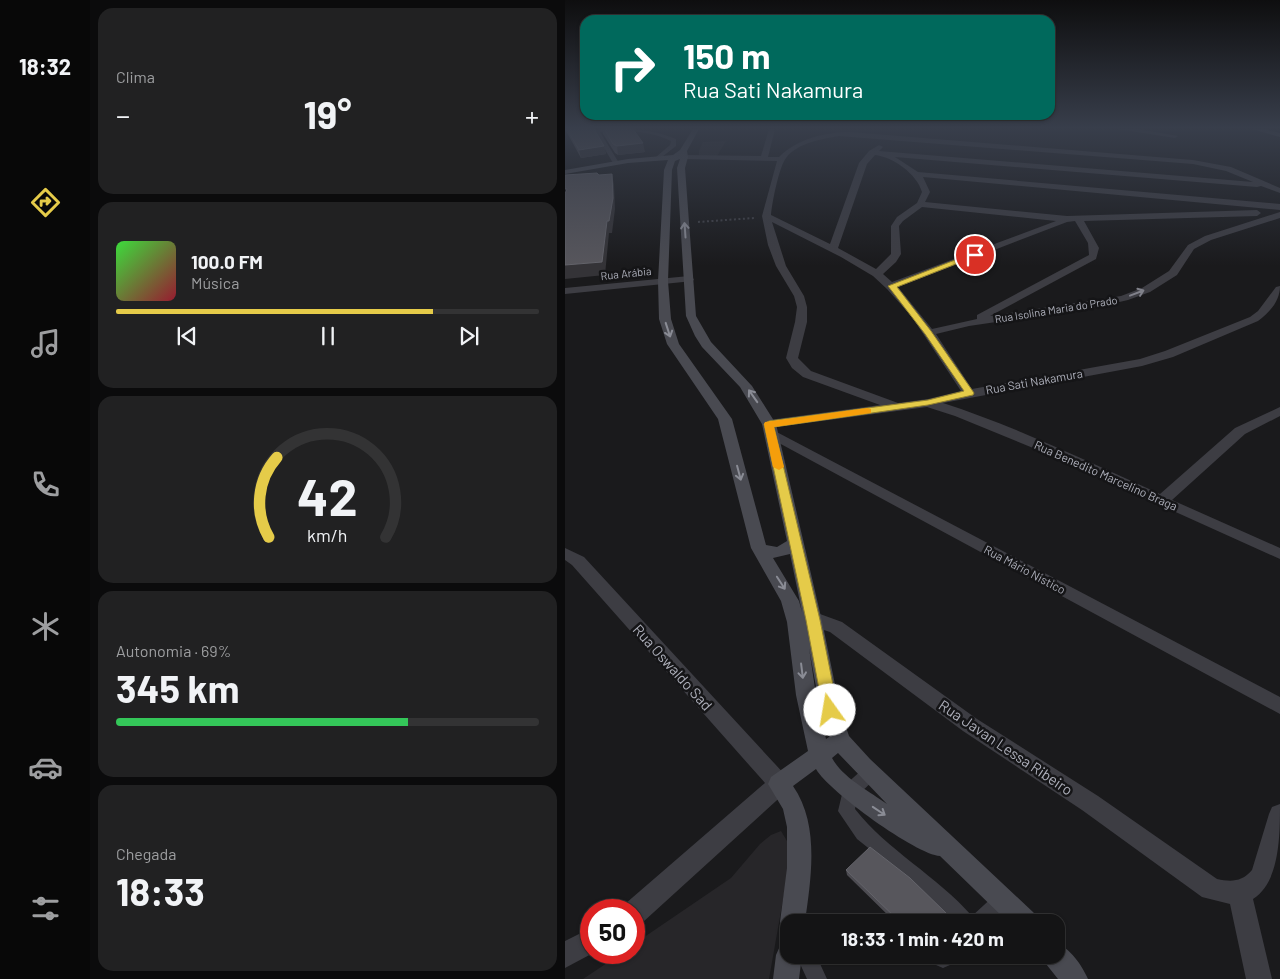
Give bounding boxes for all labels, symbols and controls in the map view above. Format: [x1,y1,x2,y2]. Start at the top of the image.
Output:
text: 150 m [683,34,770,76]
icon: right [600,35,665,100]
text: 18:32 [19,53,71,79]
text: Clima [116,67,155,86]
text: Rua Sati Nakamura [683,76,863,102]
text: 19° [304,91,351,137]
text: − [116,98,130,132]
text: + [525,98,539,132]
icon: directions [28,185,63,220]
one-way arrow [681,223,690,239]
pin [954,234,996,276]
icon: arrive [961,241,989,269]
text: 100.0 FM [191,250,263,273]
street label: Rua Arábia [600,264,652,282]
text: Música [191,273,239,292]
one-way arrow [1129,288,1144,297]
street label: Rua Isolina Maria do Prado [994,293,1118,325]
one-way arrow [664,321,673,337]
icon: previous [173,322,201,350]
icon: pause [314,322,342,350]
icon: next [455,322,483,350]
icon: music [28,326,63,361]
street label: Rua Sati Nakamura [984,366,1084,396]
one-way arrow [748,390,758,404]
street label: Rua Benedito Marcelino Braga [1032,437,1180,513]
text: 42 [297,464,358,526]
one-way arrow [735,465,745,481]
icon: phone [28,467,63,502]
text: km/h [307,524,348,546]
street label: Rua Mário Nistico [982,542,1068,596]
one-way arrow [777,576,787,590]
icon: climate [28,609,63,644]
street label: Rua Oswaldo Sad [630,620,716,714]
text: Autonomia · 69% [116,641,231,660]
one-way arrow [798,662,808,678]
text: 345 km [116,665,240,711]
position arrow [803,683,855,735]
street label: Rua Javan Lessa Ribeiro [936,695,1076,799]
icon: car [28,750,63,785]
one-way arrow [872,806,886,816]
text: Chegada [116,844,176,863]
text: 18:33 [116,868,205,914]
icon: filters [28,891,63,926]
speed limit sign: 50 [580,899,645,964]
text: 18:33 · 1 min · 420 m [841,927,1004,950]

